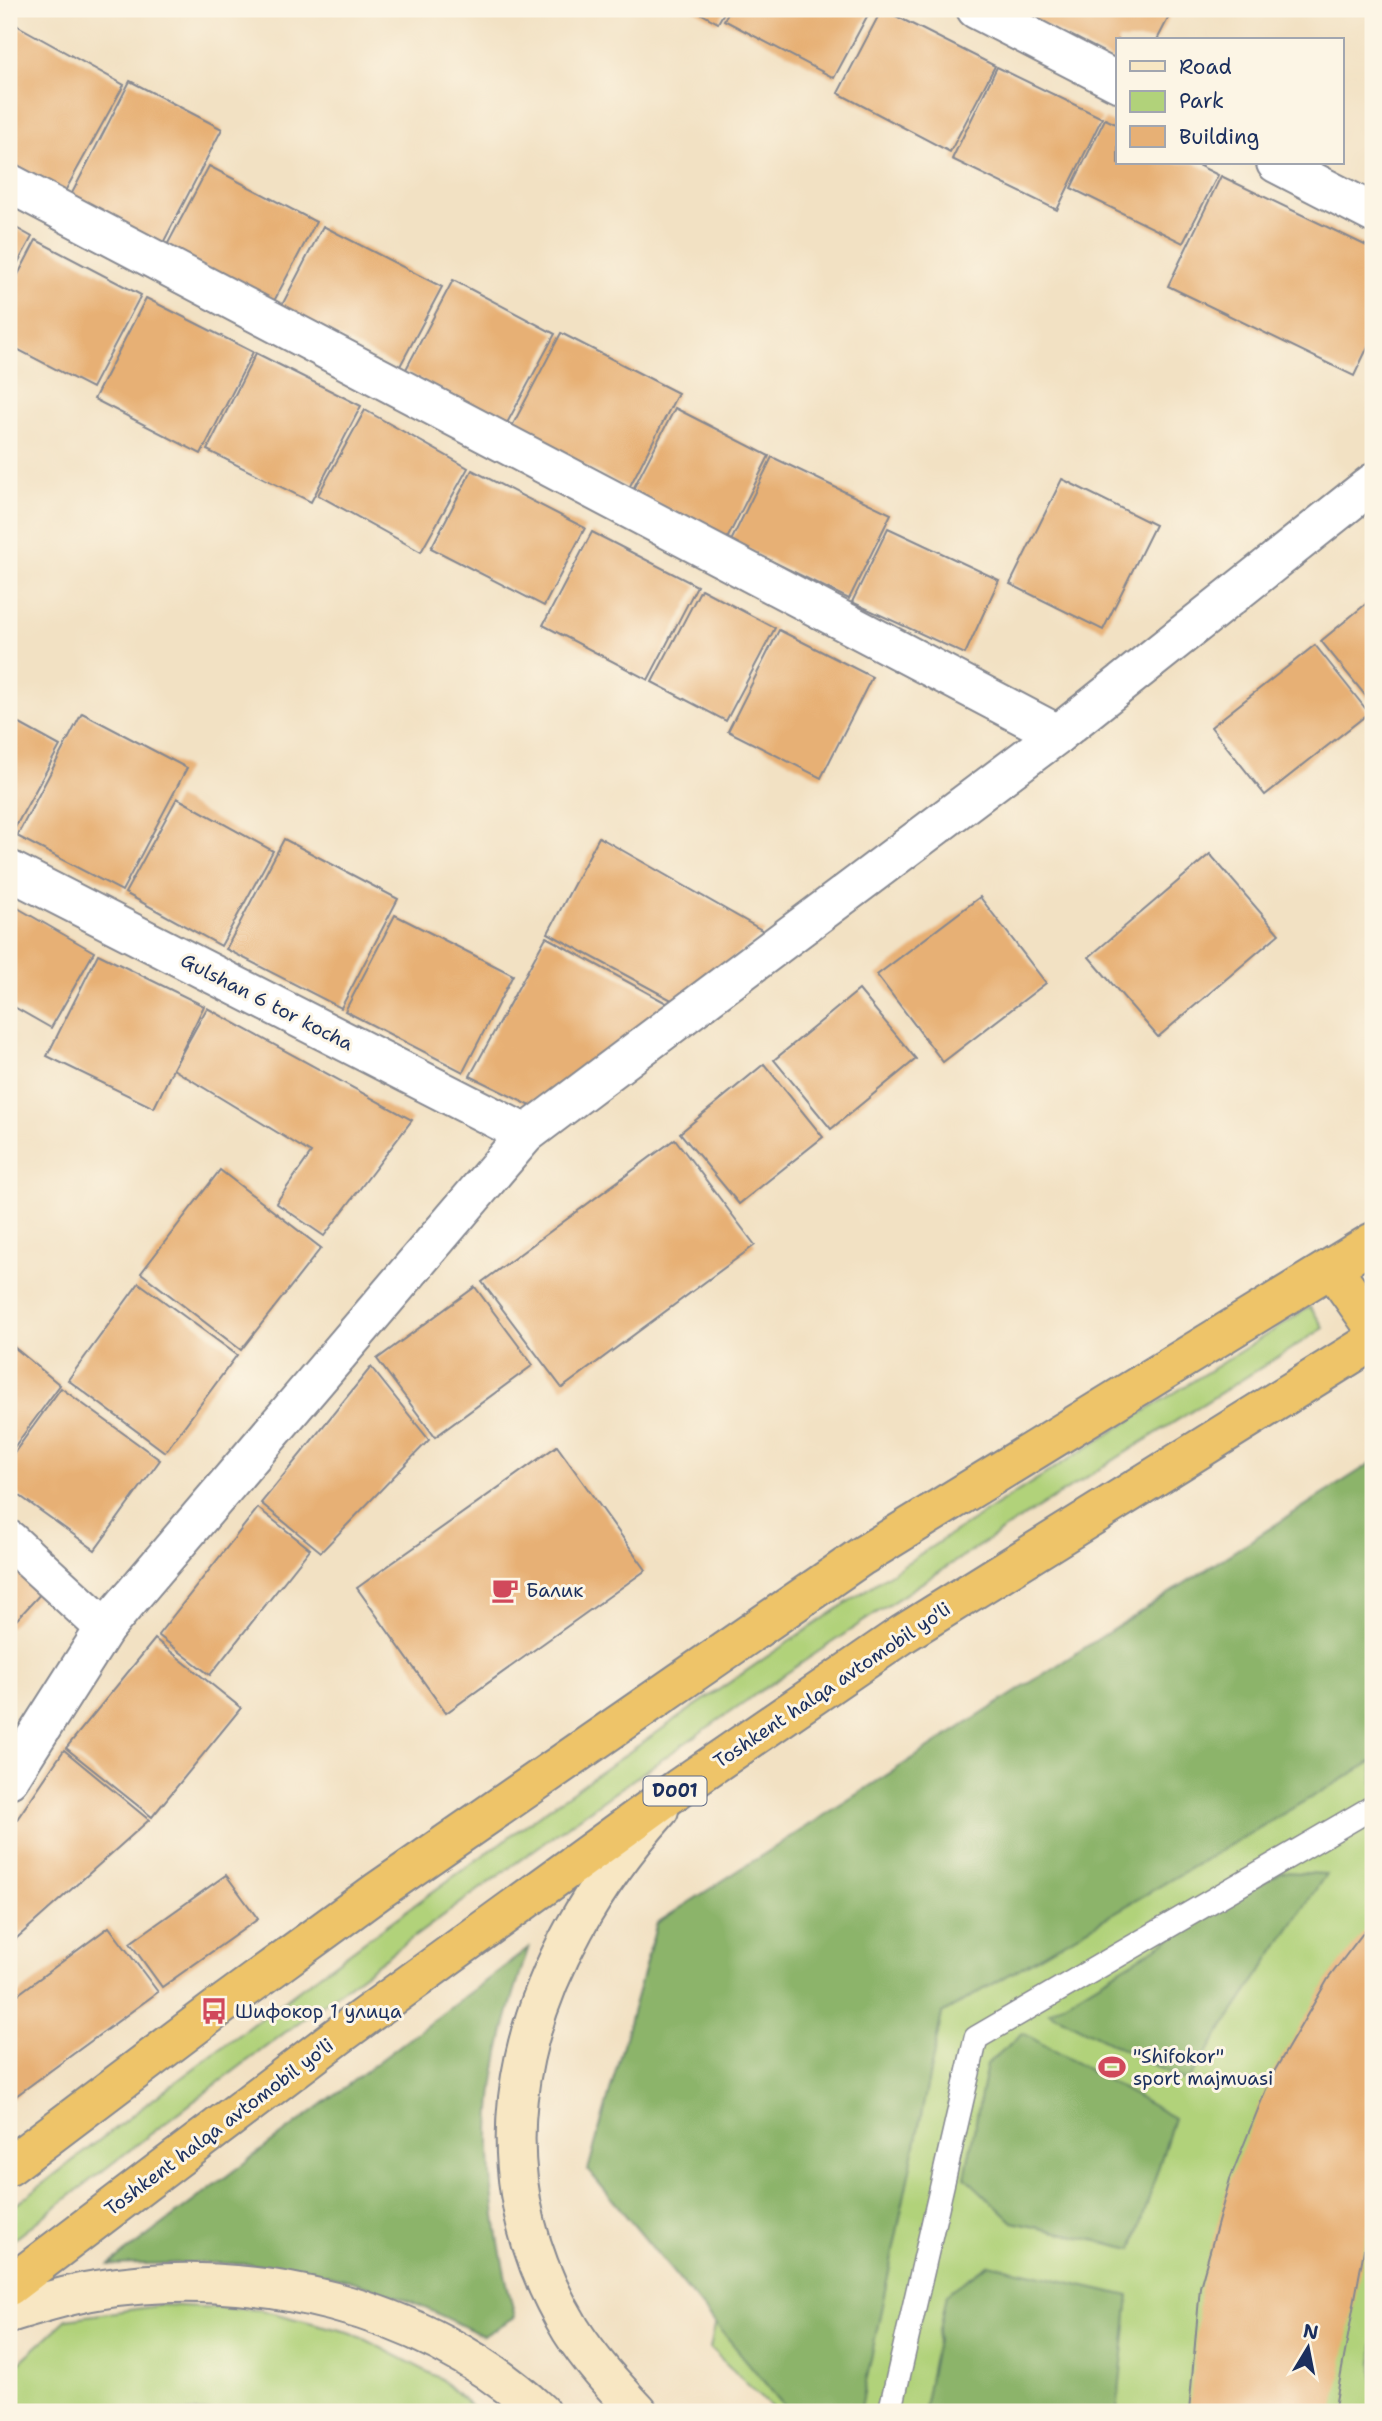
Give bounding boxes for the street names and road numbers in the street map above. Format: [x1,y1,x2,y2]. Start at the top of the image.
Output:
street label: Gulshan 6 tor kocha [177,948,358,1056]
street label: Toshkent halqa avtomobil yo'li [709,1596,955,1774]
road number: D001 [644,1776,706,1806]
street label: Toshkent halqa avtomobil yo'li [99,2033,339,2221]

